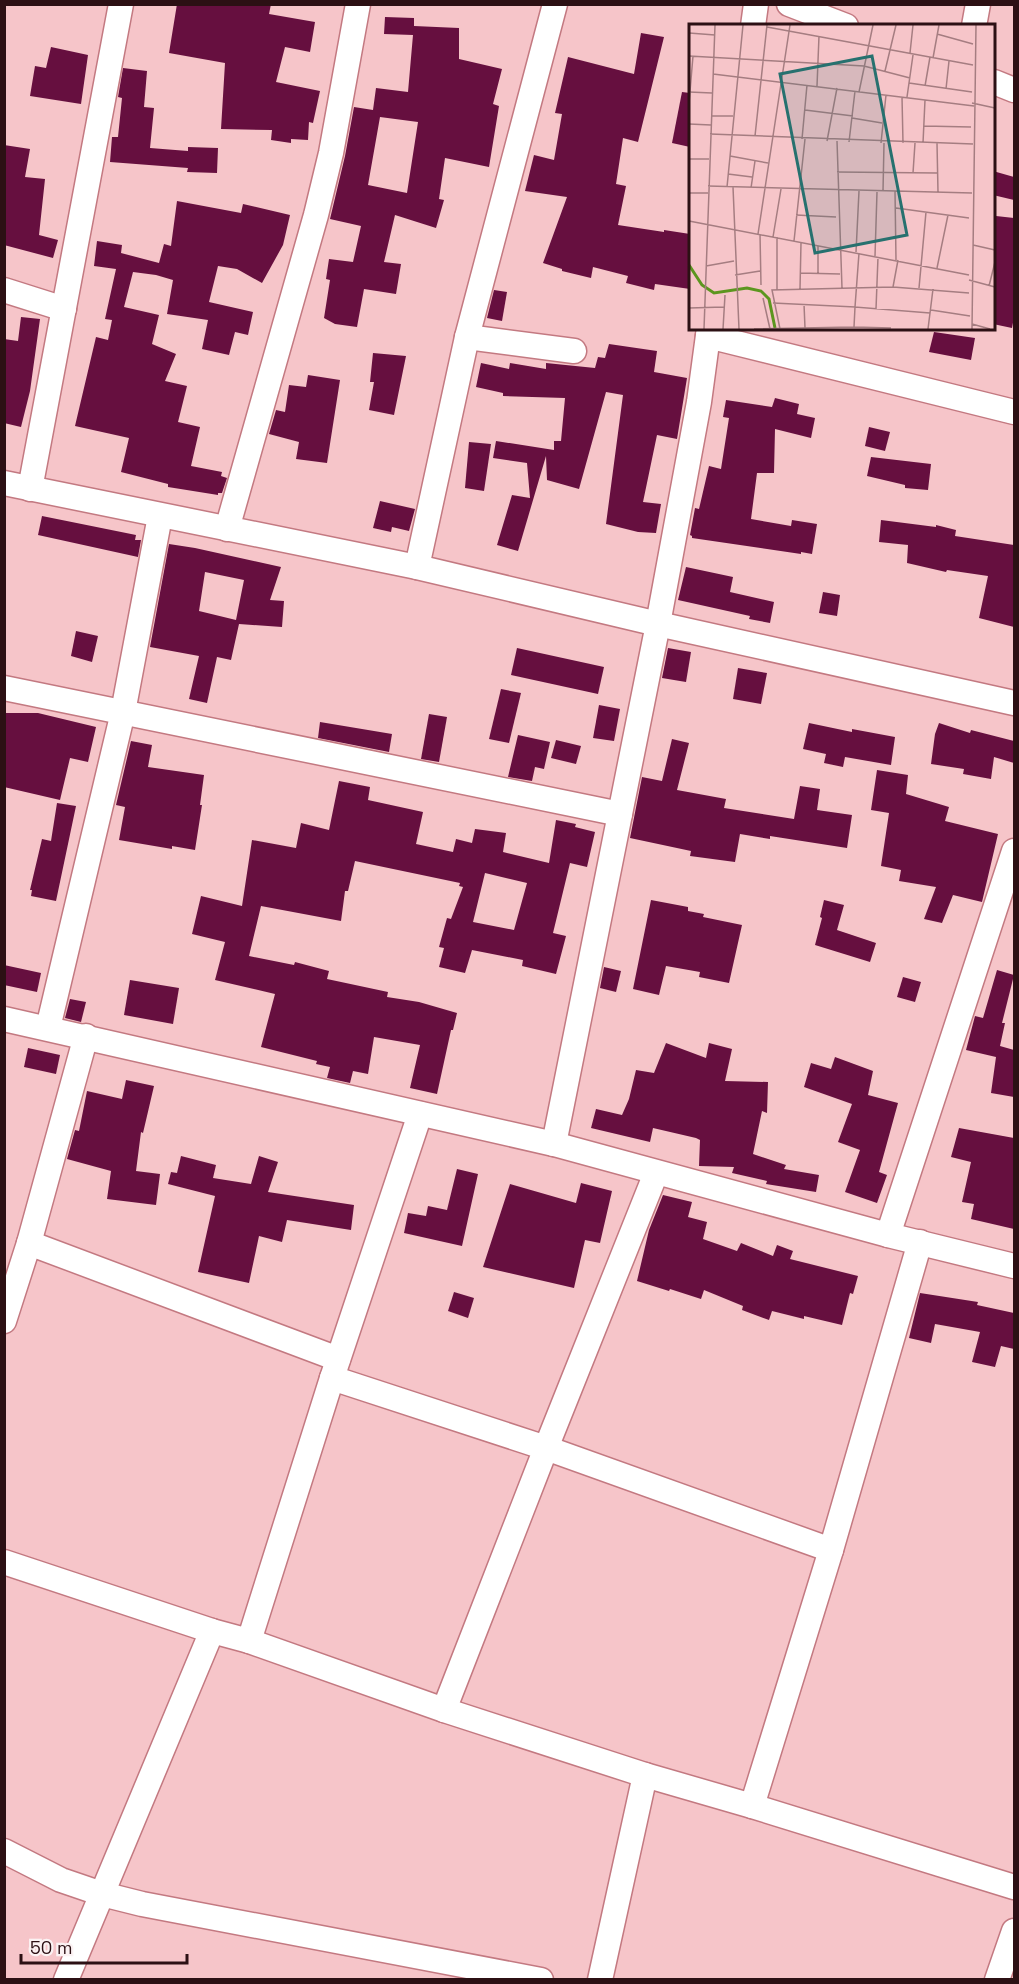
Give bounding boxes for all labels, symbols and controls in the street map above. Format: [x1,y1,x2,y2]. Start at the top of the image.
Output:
inset map [689,24,995,330]
scale bar [21,1927,188,1965]
text: 50 m [30,1936,72,1959]

